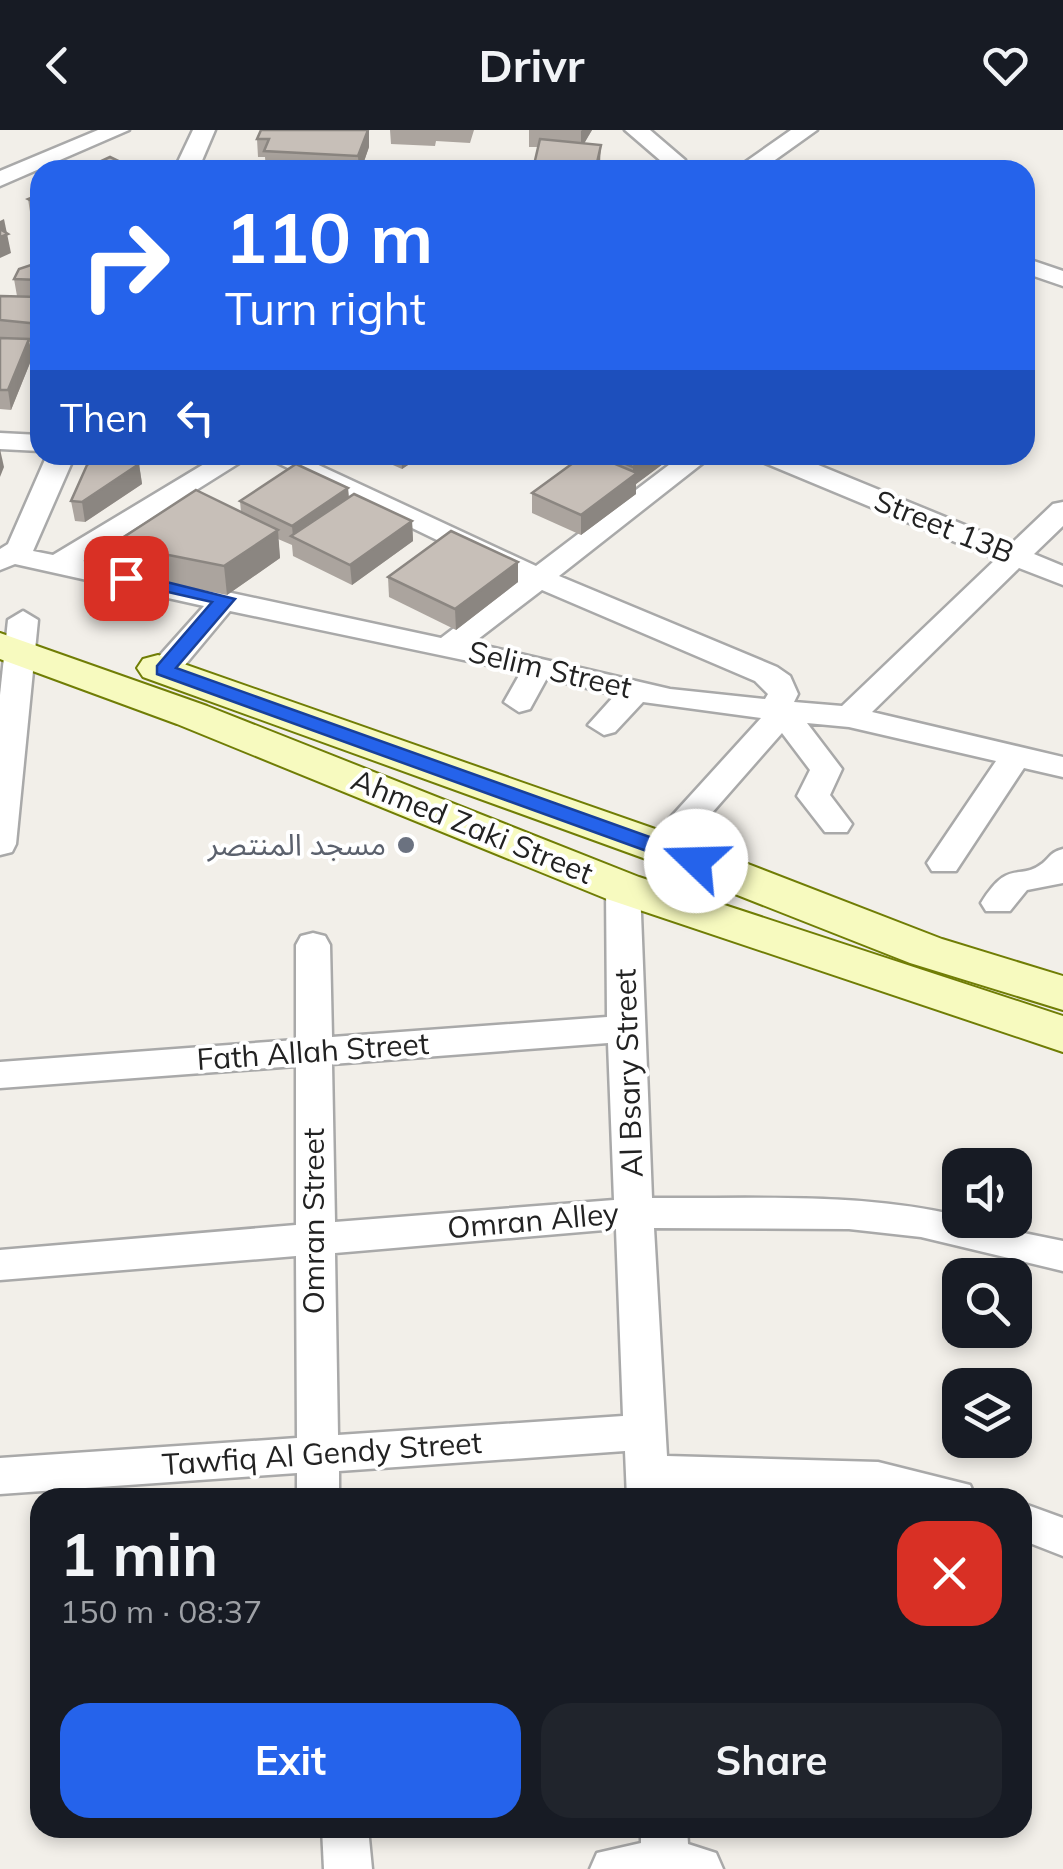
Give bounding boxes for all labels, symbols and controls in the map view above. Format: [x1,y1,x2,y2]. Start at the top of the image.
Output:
text: Drivr [479,37,584,93]
icon: back [30,38,85,93]
icon: heart [978,38,1033,93]
text: 110 m [225,193,433,281]
icon: right [60,200,190,330]
text: Turn right [225,280,426,336]
icon: left [168,390,223,445]
text: Then [60,394,148,442]
street label: Street 13B [869,481,1020,571]
pin [84,536,169,621]
icon: arrive [99,551,154,606]
street label: Selim Street [465,632,636,706]
street label: Ahmed Zaki Street [346,760,599,892]
position arrow [644,809,748,913]
place label: مسجد المنتصر [207,825,386,863]
marker: مسجد المنتصر [395,834,417,856]
street label: Al Bsary Street [605,968,651,1178]
street label: Fath Allah Street [195,1024,430,1078]
street label: Omran Street [294,1128,332,1314]
map controls [942,1148,1032,1458]
button: sound [942,1148,1032,1238]
street label: Omran Alley [446,1194,620,1246]
button: search [942,1258,1032,1348]
button: layers [942,1368,1032,1458]
street label: Tawfiq Al Gendy Street [161,1423,483,1483]
text: 1 min [60,1516,218,1591]
button: close [897,1521,1002,1626]
text: 150 m · 08:37 [60,1591,262,1631]
button: Exit [60,1703,521,1818]
button: Share [541,1703,1002,1818]

